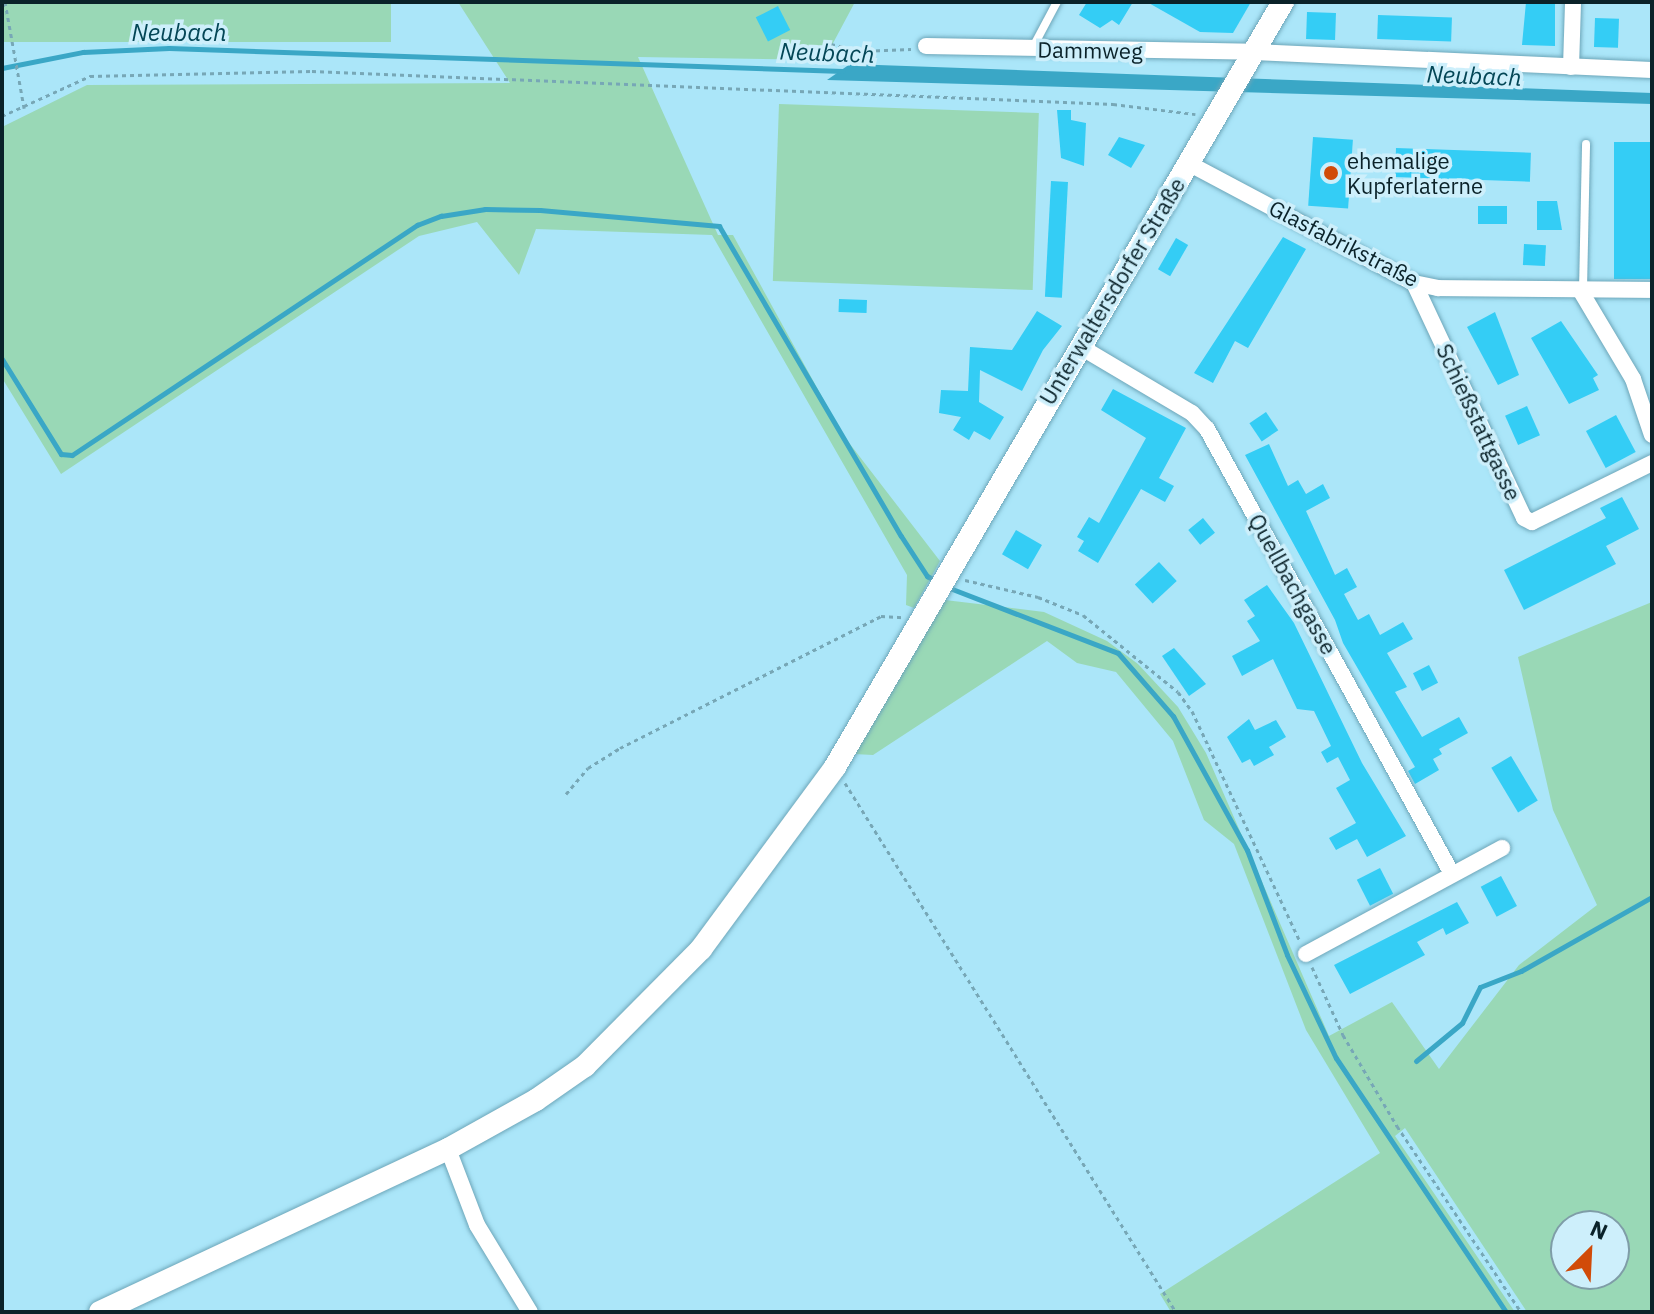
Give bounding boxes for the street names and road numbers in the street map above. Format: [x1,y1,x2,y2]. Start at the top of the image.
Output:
street label: Dammweg [1037,36,1143,64]
street label: Unterwaltersdorfer Straße [1034,173,1190,409]
street label: Glasfabrikstraße [1265,194,1423,292]
street label: Schießstattgasse [1431,340,1527,504]
street label: Quellbachgasse [1243,509,1343,659]

